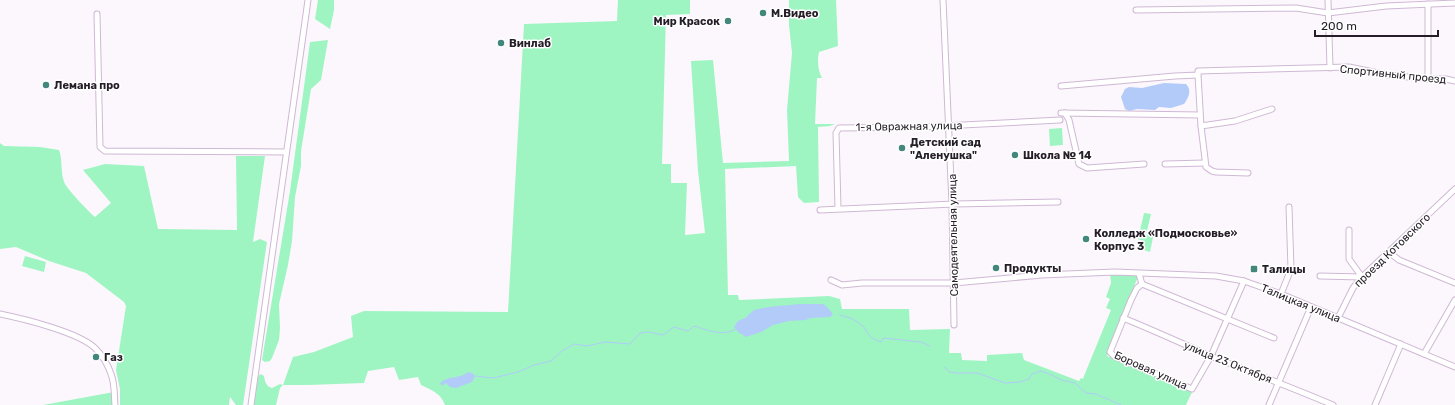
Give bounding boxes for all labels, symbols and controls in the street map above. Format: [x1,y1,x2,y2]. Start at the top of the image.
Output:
place label: М.Видео [771,7,819,20]
marker: М.Видео [758,8,768,18]
scale bar [1315,12,1438,38]
place label: Мир Красок [654,15,720,28]
marker: Мир Красок [723,16,733,26]
text: 200 m [1321,19,1357,33]
place label: Винлаб [509,37,551,50]
marker: Винлаб [496,38,506,48]
street label: Спортивный проезд [1339,62,1447,87]
place label: Лемана про [54,79,120,92]
marker: Лемана про [41,80,51,90]
street label: 1-я Овражная улица [855,119,963,134]
place label: Детский сад "Аленушка" [910,136,981,162]
marker: Детский сад "Аленушка" [897,143,907,153]
place label: Школа № 14 [1023,149,1092,162]
marker: Школа № 14 [1010,150,1020,160]
street label: Самодеятельная улица [946,174,961,296]
street label: проезд Котовского [1352,211,1433,290]
place label: Колледж «Подмосковье» Корпус 3 [1094,227,1238,253]
marker: Колледж «Подмосковье» Корпус 3 [1081,234,1091,244]
place label: Продукты [1004,262,1061,275]
marker: Продукты [991,263,1001,273]
place label: Талицы [1262,263,1306,276]
marker: Талицы [1249,264,1259,274]
street label: Талицкая улица [1259,282,1342,325]
street label: улица 23 Октября [1182,339,1274,386]
street label: Боровая улица [1112,348,1189,392]
place label: Газ [104,351,123,364]
marker: Газ [91,352,101,362]

